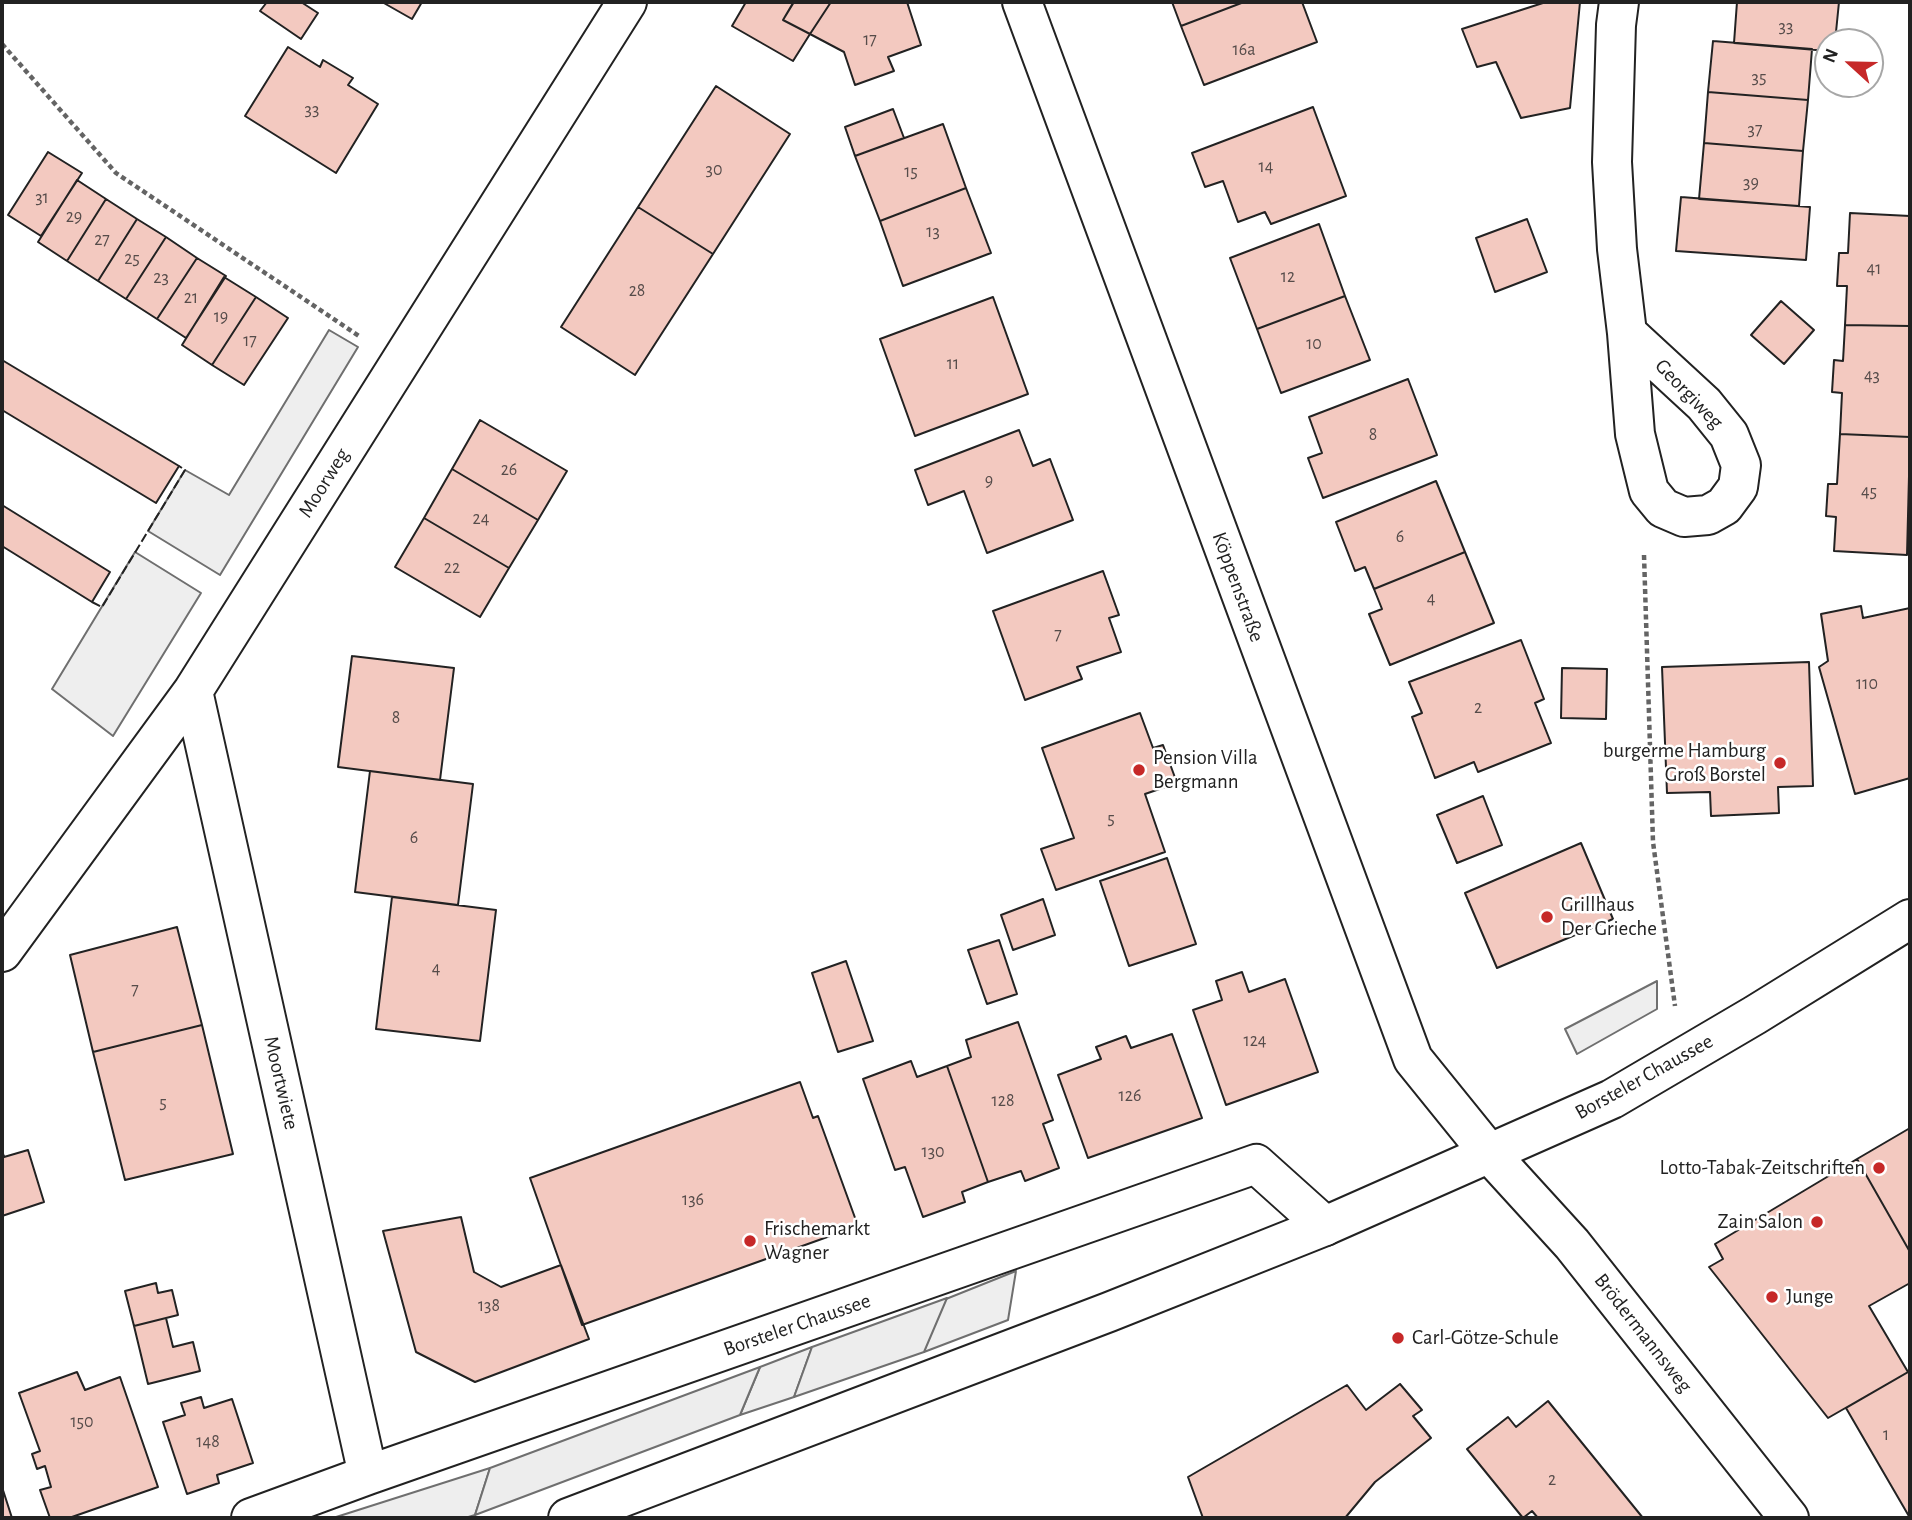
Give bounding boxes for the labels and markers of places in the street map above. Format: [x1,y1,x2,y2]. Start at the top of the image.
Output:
place label: burgerme Hamburg Groß Borstel [1603,738,1766,788]
place label: Pension Villa Bergmann [1153,745,1258,795]
marker: burgerme Hamburg Groß Borstel [1772,755,1788,771]
marker: Pension Villa Bergmann [1131,762,1147,778]
place label: Grillhaus Der Grieche [1561,892,1657,942]
marker: Grillhaus Der Grieche [1539,909,1555,925]
place label: Lotto-Tabak-Zeitschriften [1659,1155,1865,1181]
marker: Lotto-Tabak-Zeitschriften [1871,1160,1887,1176]
place label: Zain Salon [1718,1209,1803,1235]
marker: Zain Salon [1809,1214,1825,1230]
place label: Frischemarkt Wagner [764,1216,870,1266]
marker: Frischemarkt Wagner [742,1233,758,1249]
place label: Junge [1786,1284,1834,1310]
marker: Junge [1764,1289,1780,1305]
place label: Carl-Götze-Schule [1412,1325,1559,1351]
marker: Carl-Götze-Schule [1390,1330,1406,1346]

